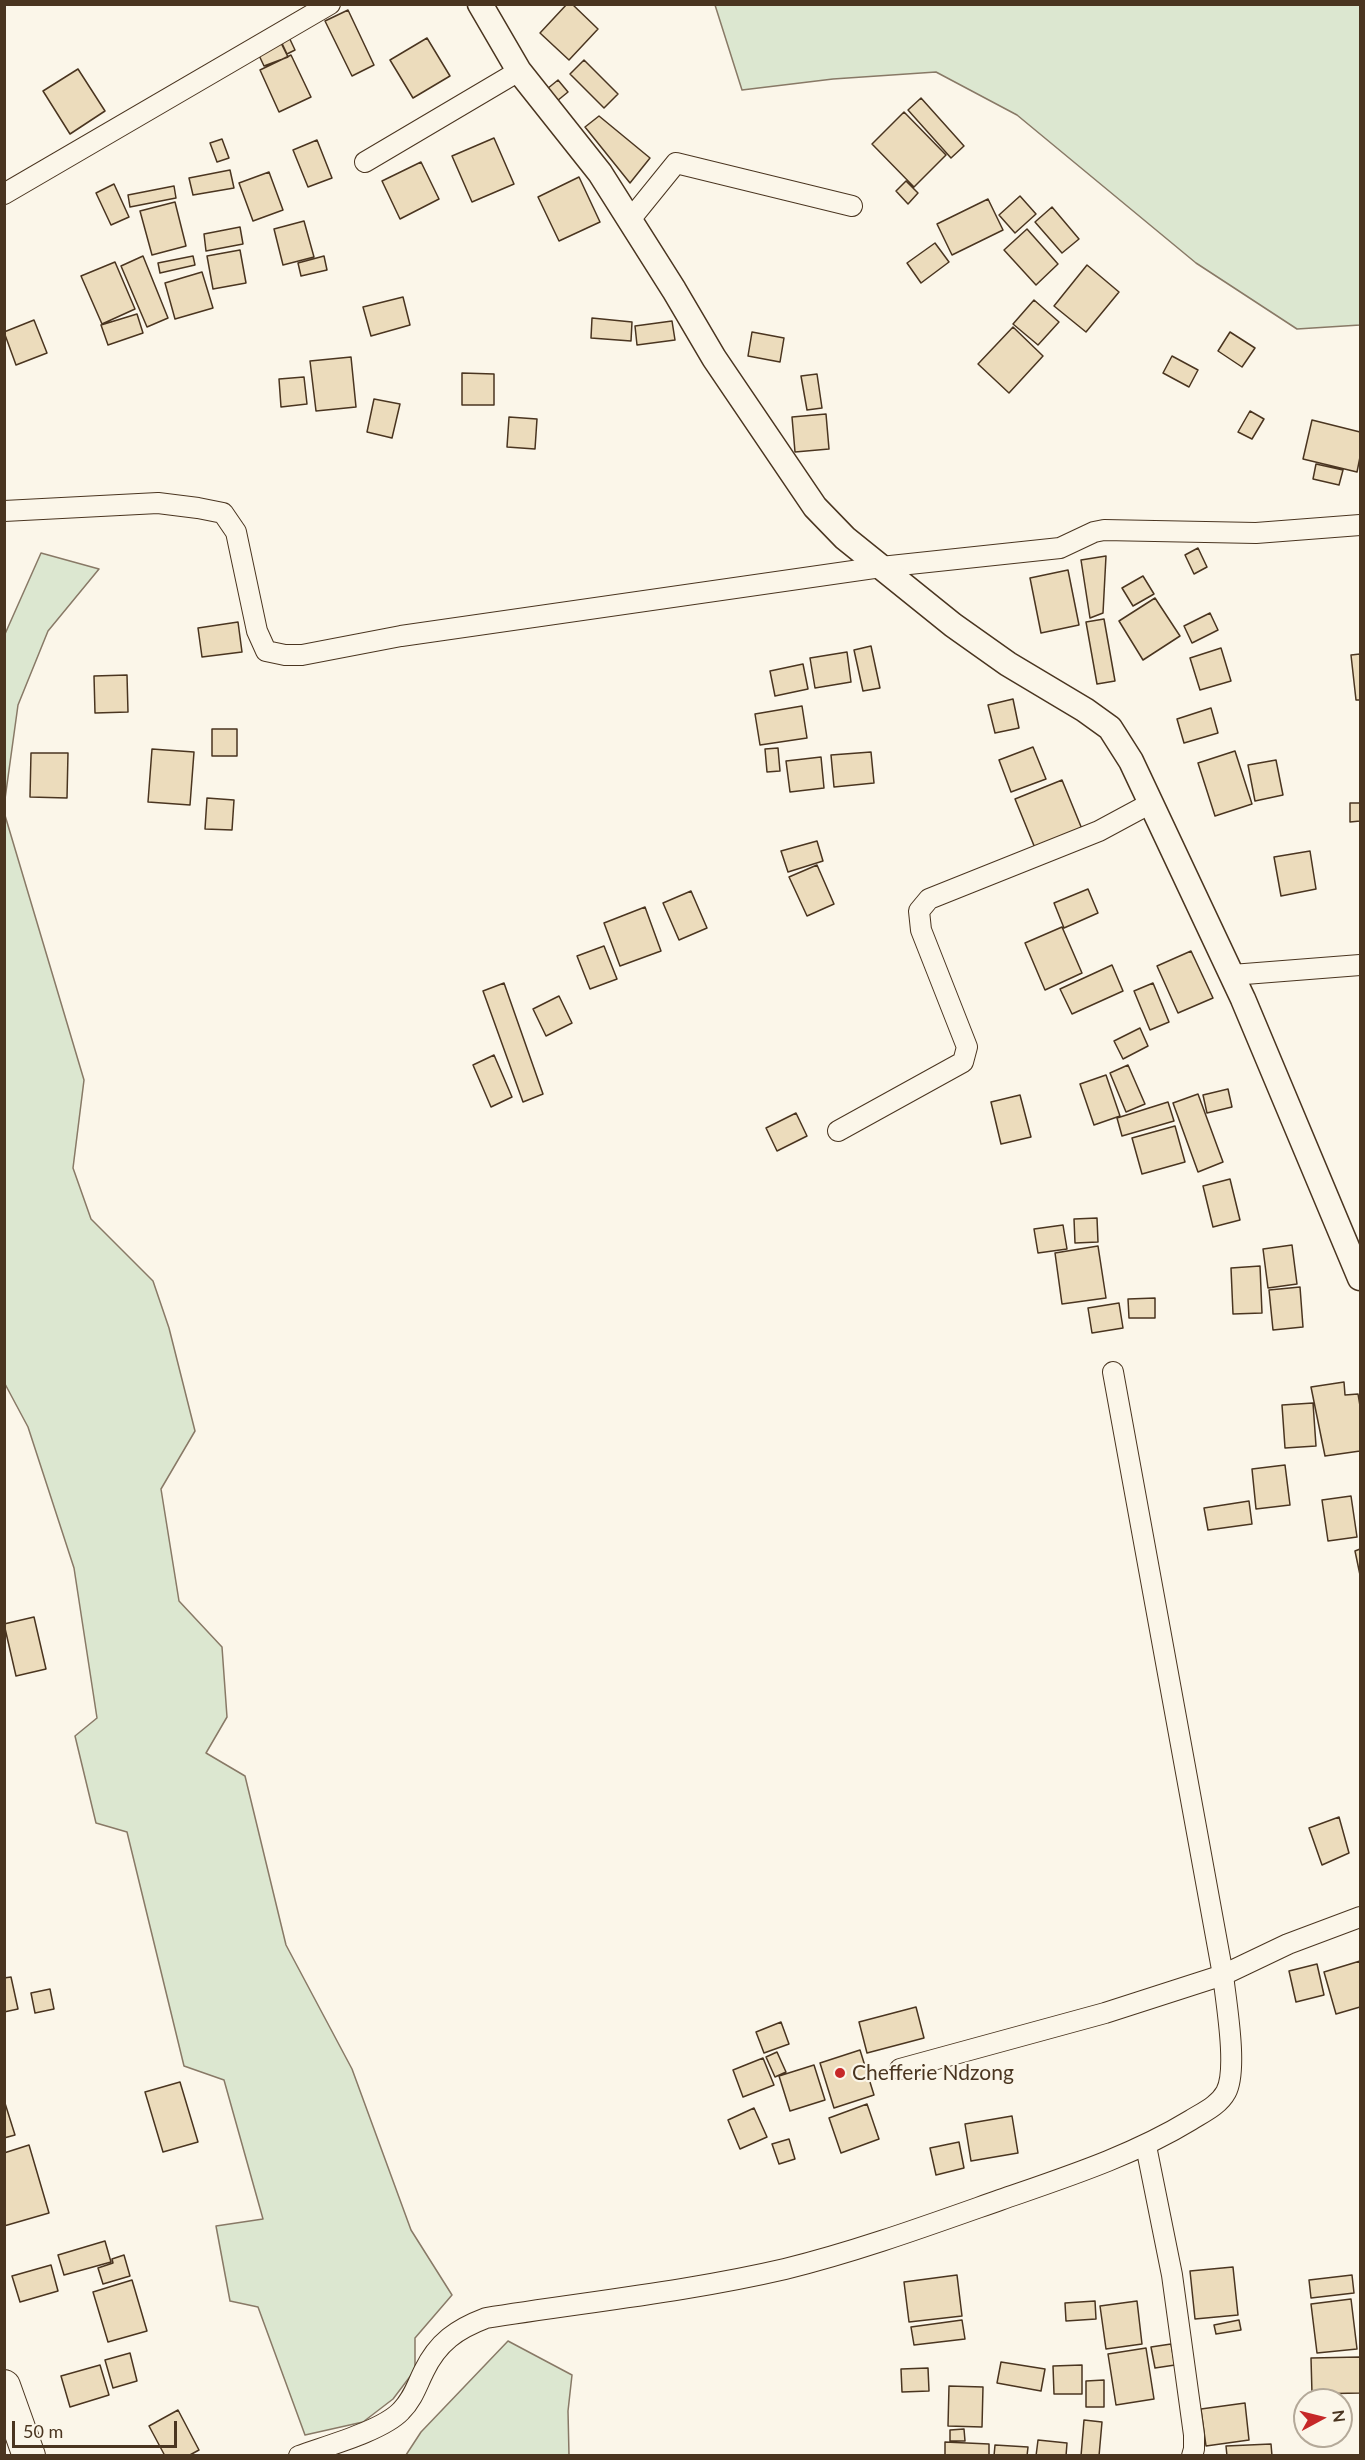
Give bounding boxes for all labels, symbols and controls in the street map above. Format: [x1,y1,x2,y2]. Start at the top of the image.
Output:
place label: Chefferie Ndzong [852,2060,1014,2086]
marker: Chefferie Ndzong [833,2066,847,2080]
north arrow [1293,2388,1353,2448]
scale bar [15,2409,180,2447]
text: N [1329,2409,1350,2423]
text: 50 m [23,2420,63,2442]

